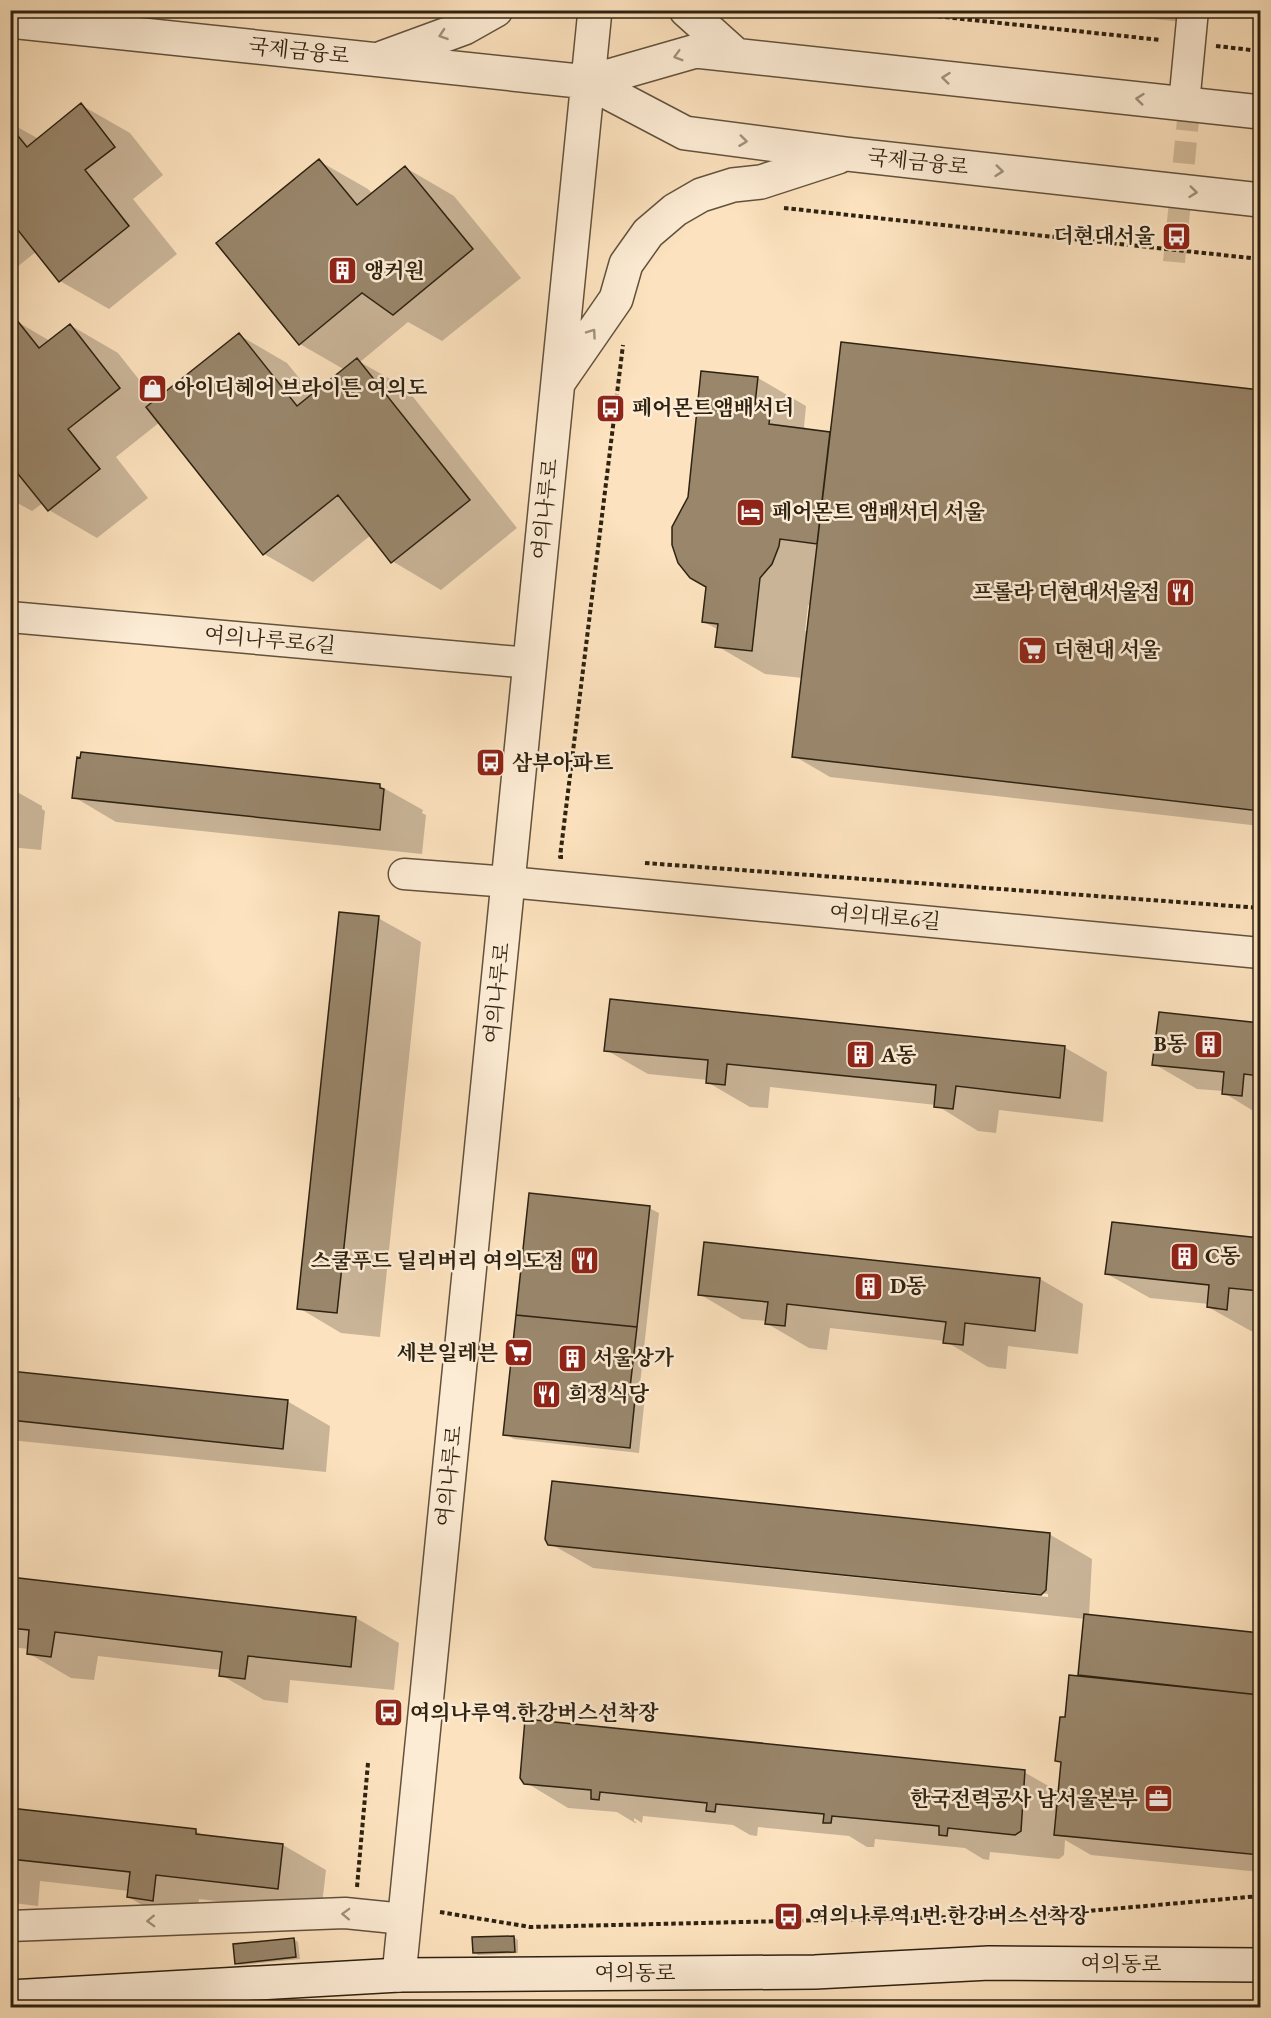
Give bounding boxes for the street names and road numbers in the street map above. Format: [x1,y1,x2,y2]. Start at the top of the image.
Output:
street label: 국제금융로 [247,32,351,69]
street label: 국제금융로 [866,143,970,180]
street label: 여의나루로 [526,457,563,561]
street label: 여의나루로6길 [203,620,337,659]
street label: 여의대로6길 [828,898,942,935]
street label: 여의나루로 [478,941,515,1045]
street label: 여의나루로 [430,1424,467,1528]
street label: 여의동로 [1080,1950,1162,1977]
street label: 여의동로 [594,1959,676,1986]

